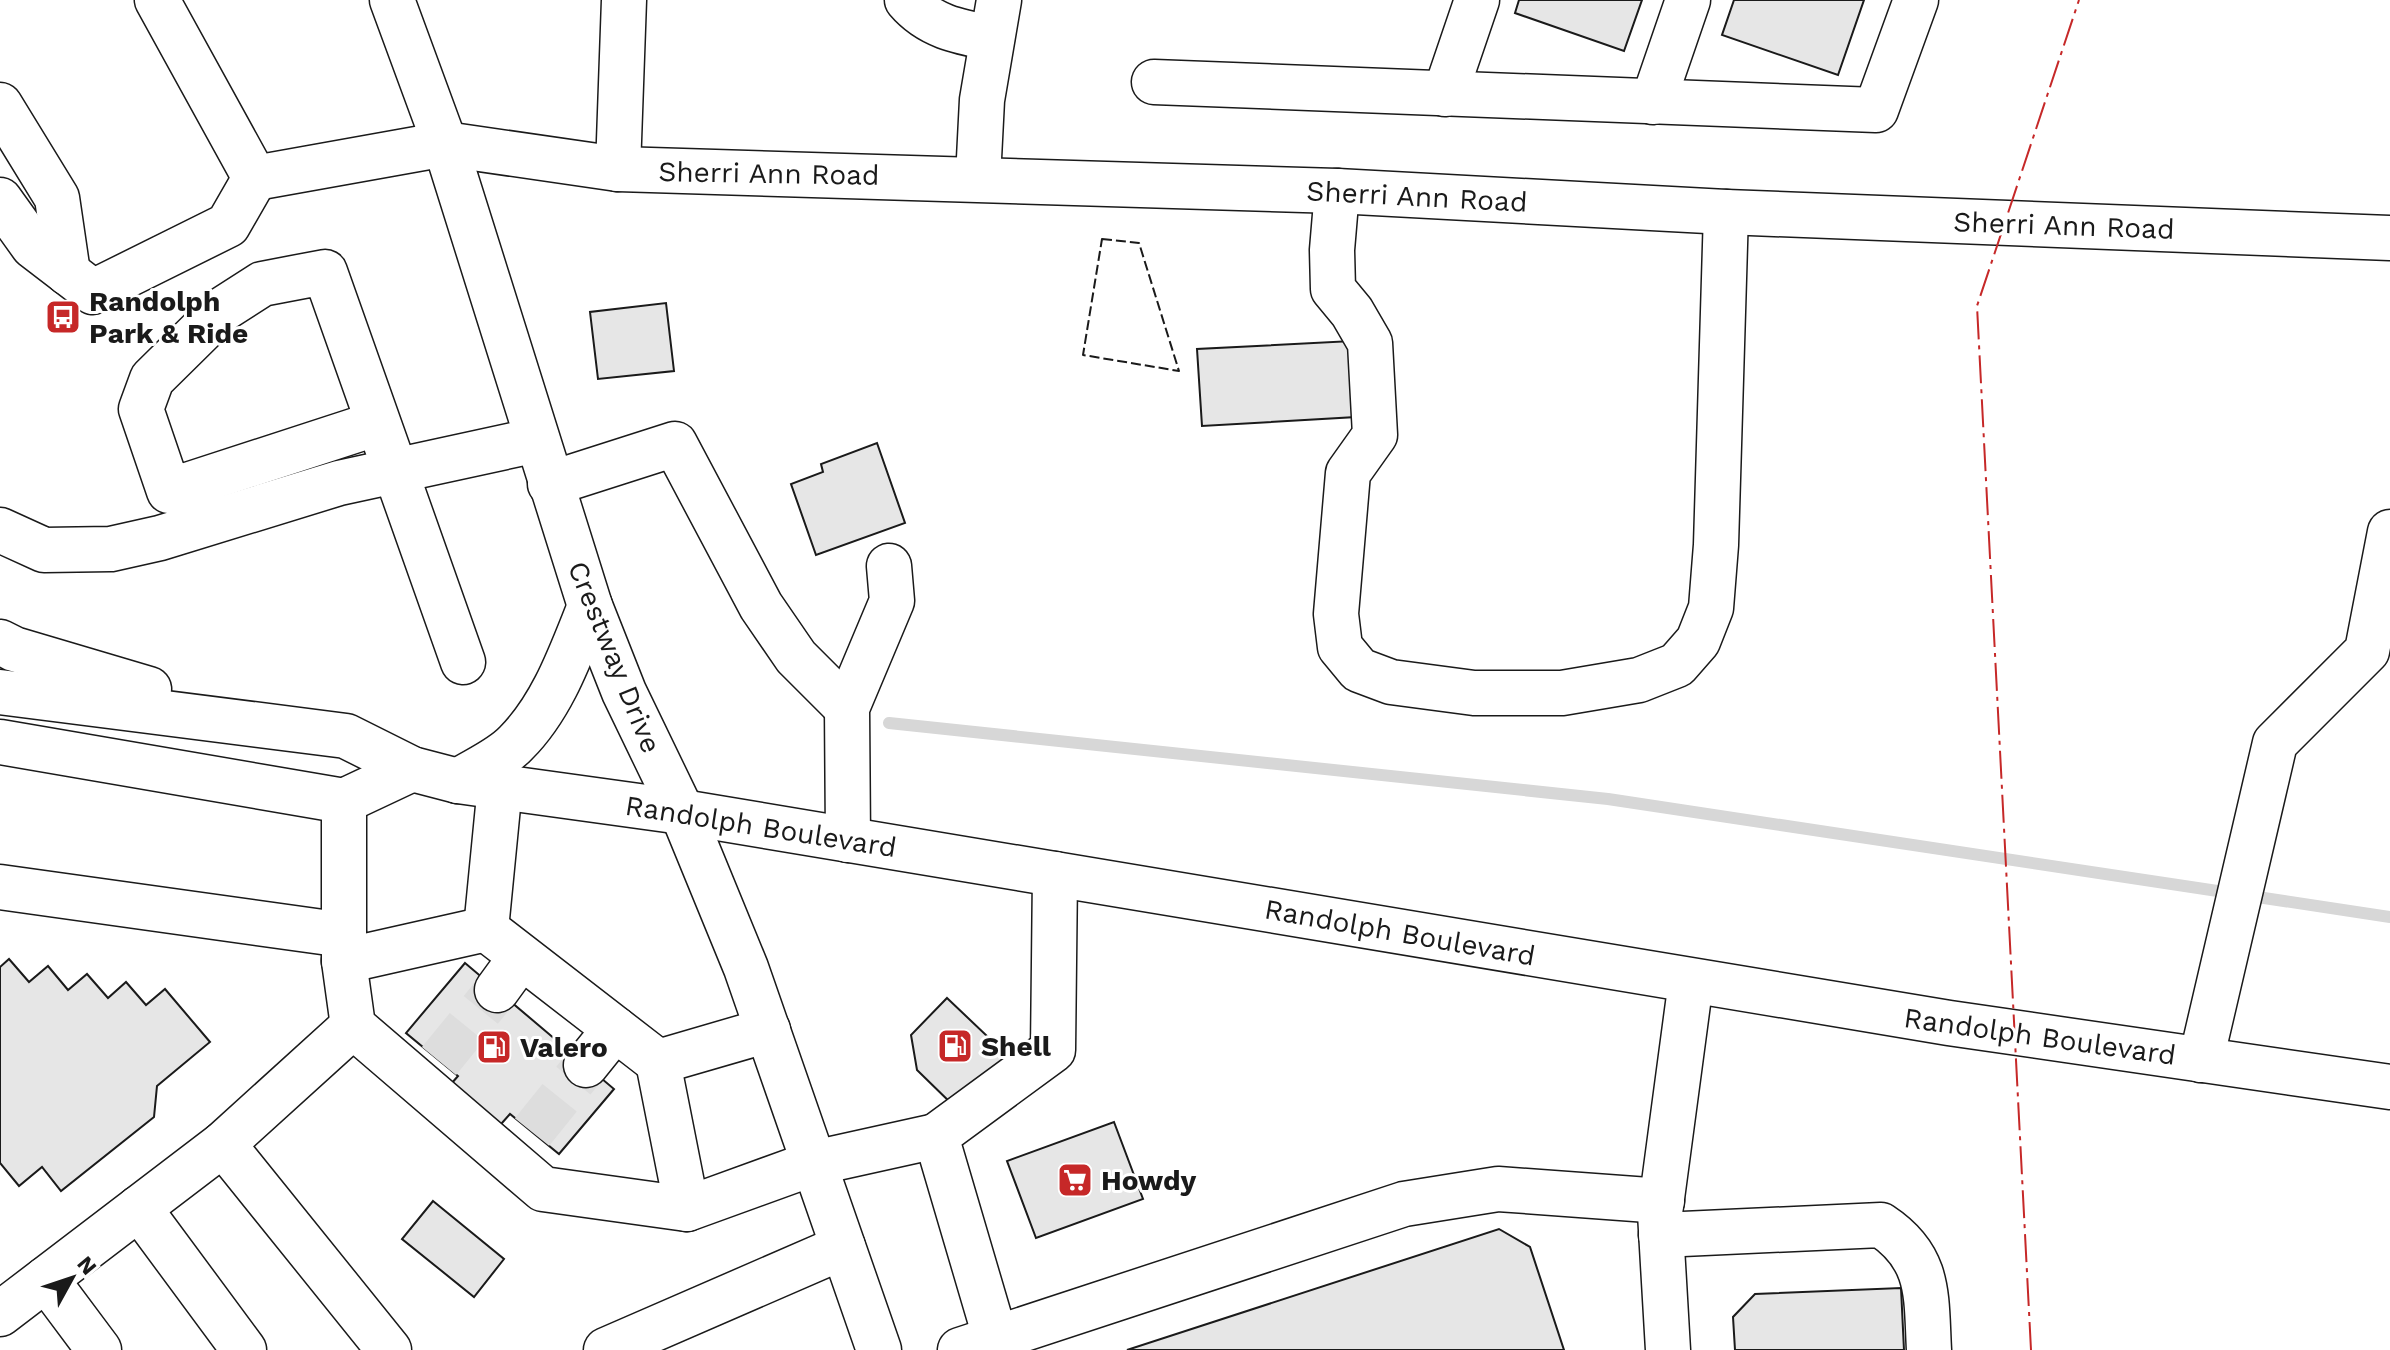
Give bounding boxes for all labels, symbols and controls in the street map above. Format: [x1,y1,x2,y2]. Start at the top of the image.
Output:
street label: Sherri Ann Road [658,155,880,192]
street label: Sherri Ann Road [1306,174,1528,219]
street label: Sherri Ann Road [1953,205,2175,246]
place label: Randolph Park & Ride [89,285,248,350]
bus stop icon: Randolph Park & Ride [44,298,82,336]
street label: Crestway Drive [561,556,668,758]
street label: Randolph Boulevard [623,789,899,864]
street label: Randolph Boulevard [1262,892,1538,973]
street label: Randolph Boulevard [1902,1001,2178,1072]
fuel station icon: Shell [936,1027,974,1065]
fuel station icon: Valero [475,1028,513,1066]
place label: Shell [981,1030,1052,1063]
place label: Valero [520,1031,608,1064]
supermarket icon: Howdy [1056,1161,1094,1199]
place label: Howdy [1101,1164,1196,1197]
north arrow [32,1238,112,1318]
text: N [72,1251,102,1280]

